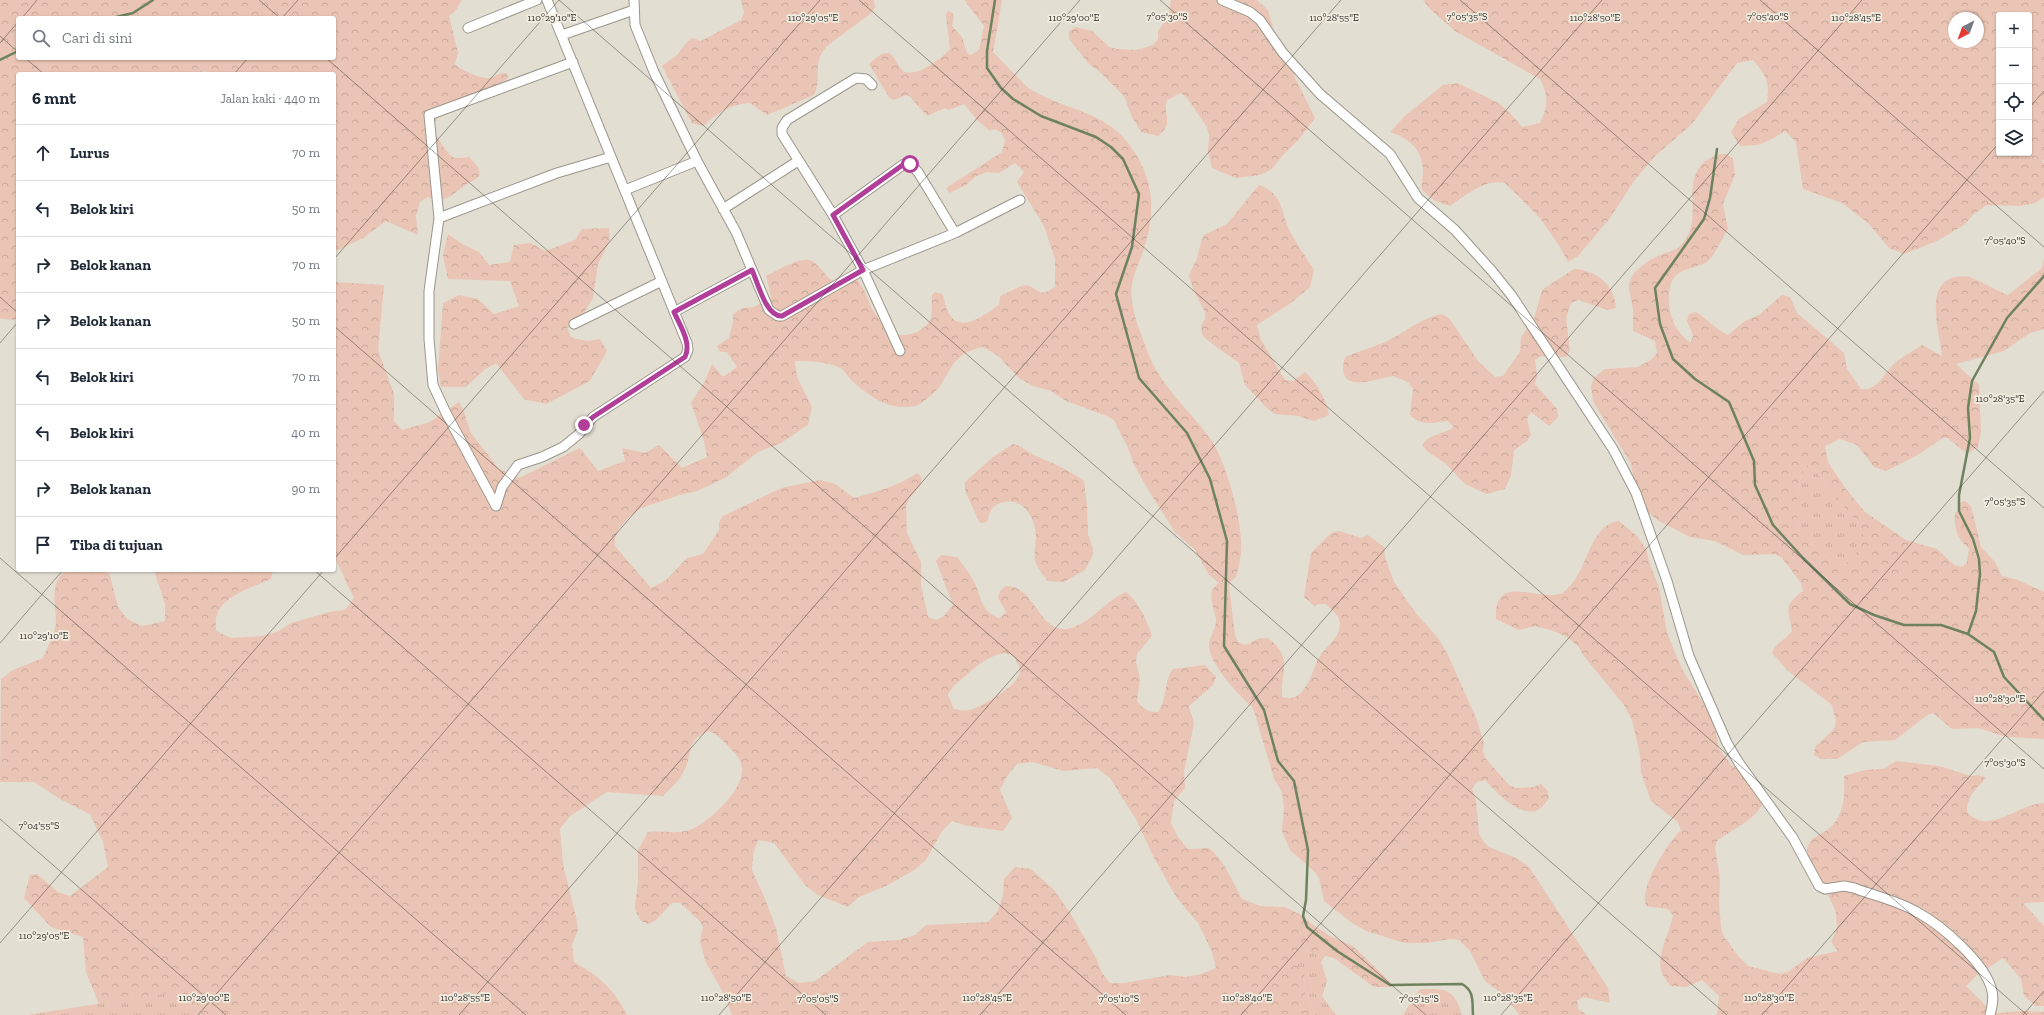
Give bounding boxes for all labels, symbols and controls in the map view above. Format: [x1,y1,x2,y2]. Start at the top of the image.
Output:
text: 7°05'30"S [1146,11,1188,23]
text: 7°05'35"S [1447,11,1487,23]
text: 7°05'40"S [1747,11,1789,23]
text: 110°29'10"E [528,12,577,24]
text: 110°29'05"E [788,12,838,24]
text: 110°29'00"E [1049,12,1100,24]
text: 110°28'55"E [1309,12,1359,24]
text: 110°28'50"E [1570,12,1620,24]
text: 110°28'45"E [1831,12,1881,24]
north arrow [1948,12,1984,48]
map controls [1996,12,2032,156]
button: + [1996,12,2032,48]
search box [16,16,336,60]
icon: search [30,27,52,49]
text: Cari di sini [62,29,132,47]
button: − [1996,48,2032,84]
button: locate [1996,84,2032,120]
text: 6 mnt [32,88,76,108]
text: Jalan kaki · 440 m [220,91,320,106]
button: layers [1996,120,2032,156]
icon: ahead [32,142,54,164]
text: Lurus [70,144,109,162]
text: 70 m [292,145,320,160]
route start [901,155,919,173]
icon: left [32,198,54,220]
text: Belok kiri [70,200,134,218]
text: 50 m [292,201,320,216]
text: 7°05'40"S [1984,235,2026,247]
icon: right [32,254,54,276]
text: Belok kanan [70,256,151,274]
text: 70 m [292,257,320,272]
icon: right [32,310,54,332]
text: Belok kanan [70,312,151,330]
text: 50 m [292,313,320,328]
icon: left [32,366,54,388]
text: Belok kiri [70,368,134,386]
text: 70 m [292,369,320,384]
text: 110°28'35"E [1975,393,2025,405]
route end [575,416,593,434]
icon: left [32,422,54,444]
text: Belok kiri [70,424,134,442]
text: 40 m [291,425,320,440]
icon: right [32,478,54,500]
text: Belok kanan [70,480,151,498]
text: 90 m [291,481,320,496]
text: 7°05'35"S [1985,496,2025,508]
icon: arrive [32,534,54,556]
text: Tiba di tujuan [70,536,163,554]
text: 110°29'10"E [20,630,69,642]
text: 110°28'30"E [1975,693,2025,705]
text: 7°05'30"S [1984,757,2026,769]
text: 7°04'55"S [19,820,59,832]
text: 110°29'05"E [19,930,69,942]
text: 110°29'00"E [179,992,230,1004]
text: 110°28'55"E [440,992,490,1004]
text: 110°28'50"E [701,992,751,1004]
text: 110°28'45"E [962,992,1012,1004]
text: 110°28'40"E [1222,992,1272,1004]
text: 110°28'35"E [1483,992,1533,1004]
text: 110°28'30"E [1744,992,1794,1004]
text: 7°05'05"S [797,993,839,1005]
text: 7°05'10"S [1099,993,1139,1005]
text: 7°05'15"S [1399,993,1439,1005]

